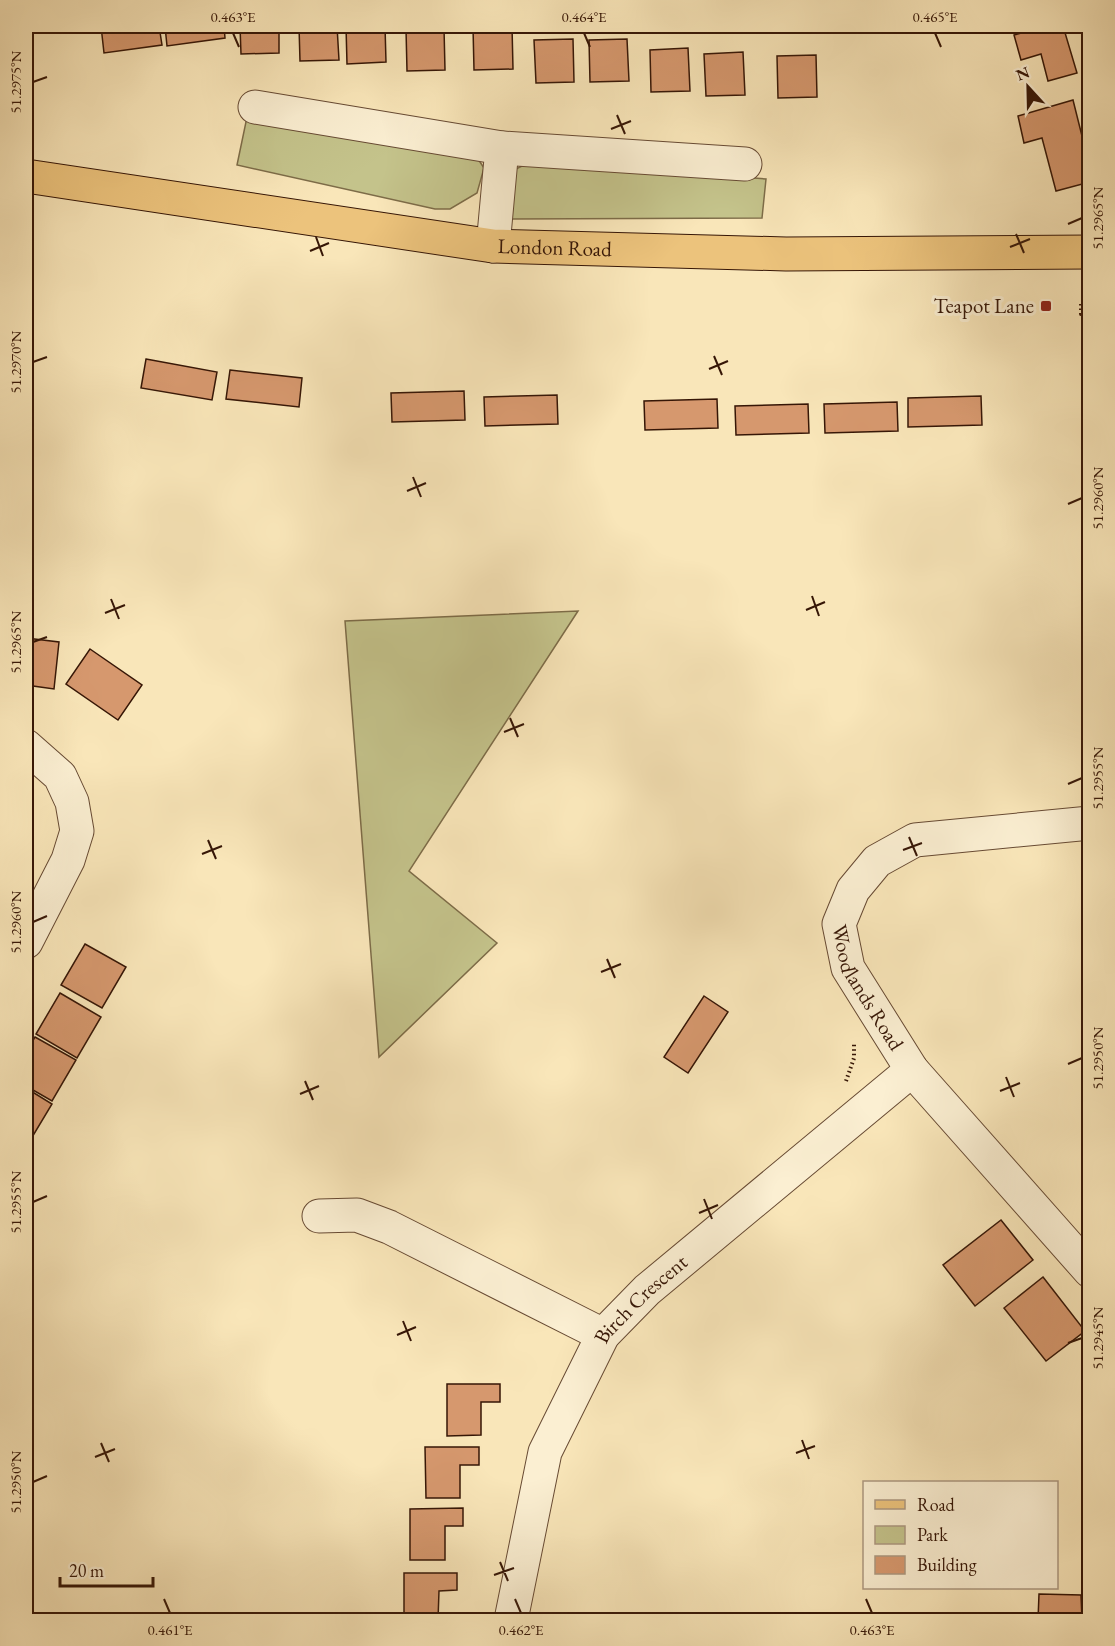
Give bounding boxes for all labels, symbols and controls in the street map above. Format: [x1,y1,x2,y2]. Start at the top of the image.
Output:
text: 0.463°E [210,7,256,26]
text: 0.464°E [561,7,607,26]
text: 0.465°E [912,7,958,26]
text: 51.2975°N [6,50,25,113]
north arrow [998,57,1058,117]
text: N [1013,61,1033,86]
text: 51.2965°N [1088,186,1107,249]
street label: London Road [497,232,613,262]
place label: Teapot Lane [934,292,1034,319]
marker: Teapot Lane [1039,299,1053,313]
text: 51.2970°N [6,330,25,393]
text: 51.2960°N [1088,466,1107,529]
text: 51.2965°N [6,610,25,673]
text: 51.2955°N [1088,746,1107,809]
text: 51.2960°N [6,890,25,953]
street label: Woodlands Road [826,922,910,1056]
text: 51.2950°N [1088,1026,1107,1089]
text: 51.2955°N [6,1170,25,1233]
street label: Birch Crescent [587,1248,693,1348]
text: 51.2945°N [1088,1306,1107,1369]
text: 51.2950°N [6,1450,25,1513]
legend [863,1481,1058,1589]
text: Road [917,1493,956,1516]
text: Park [917,1523,948,1546]
scale bar [60,1550,153,1588]
text: Building [917,1553,977,1576]
text: 20 m [69,1559,104,1582]
text: 0.461°E [147,1620,193,1639]
text: 0.462°E [498,1620,544,1639]
text: 0.463°E [849,1620,895,1639]

